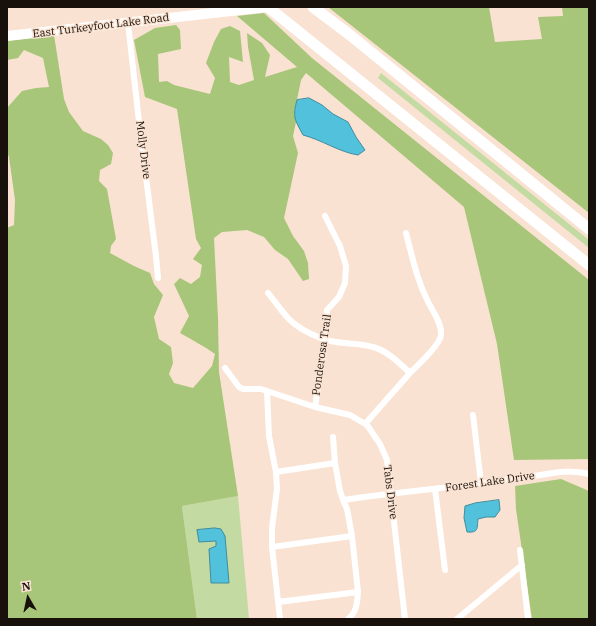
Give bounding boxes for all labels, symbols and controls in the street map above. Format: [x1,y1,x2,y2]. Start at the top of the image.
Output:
street label: East Turkeyfoot Lake Road [32,11,170,41]
street label: Molly Drive [133,120,153,180]
street label: Ponderosa Trail [310,313,334,397]
street label: Tabs Drive [380,464,400,520]
street label: Forest Lake Drive [444,469,536,495]
north arrow [8,578,48,618]
text: N [21,579,32,594]

